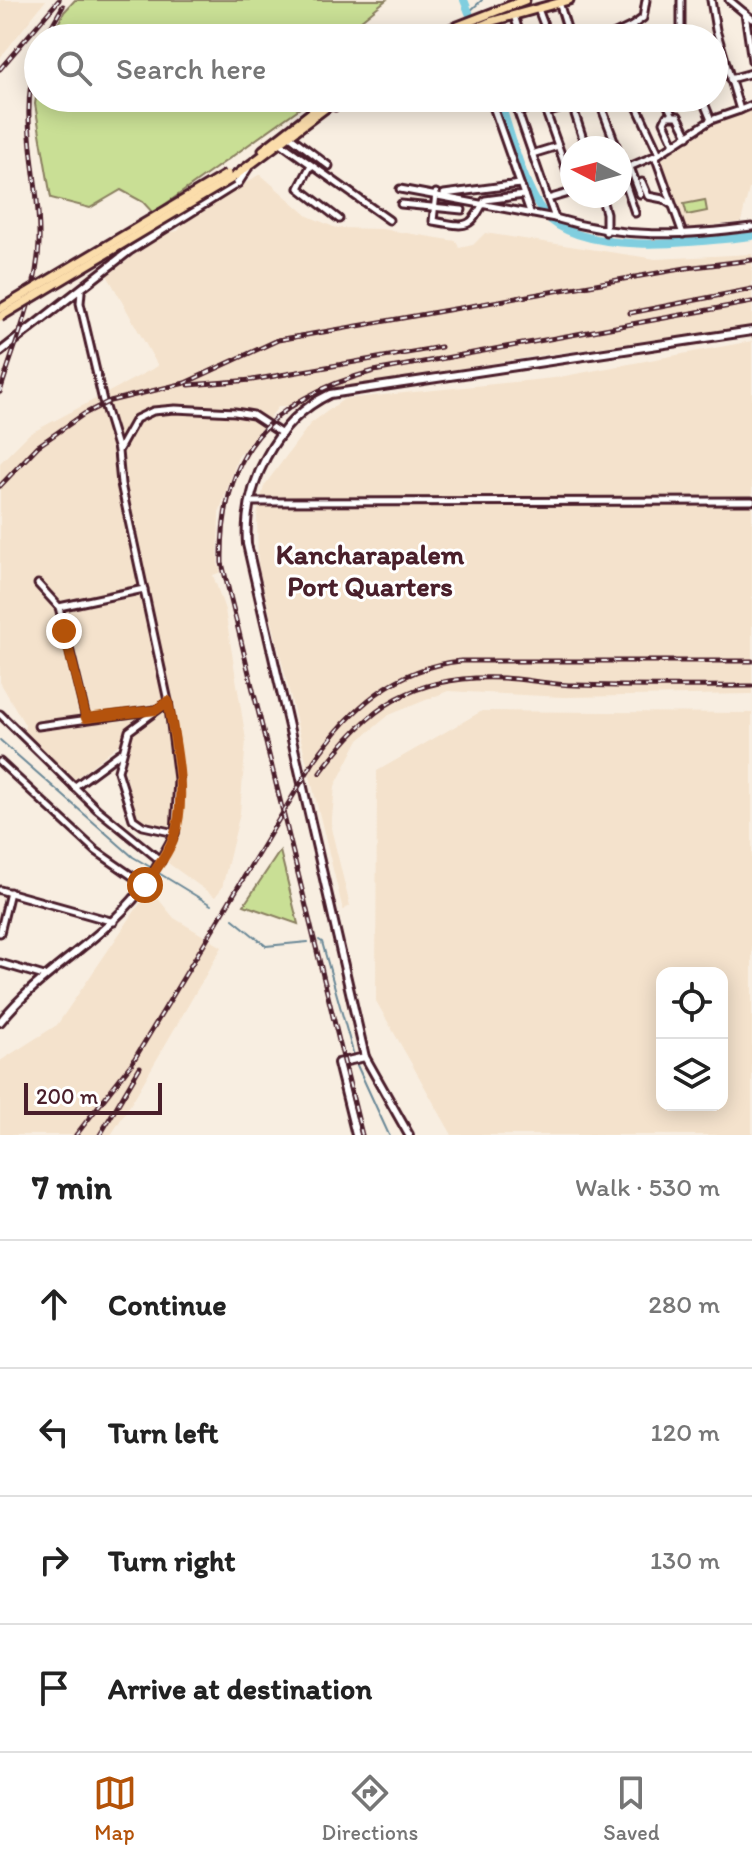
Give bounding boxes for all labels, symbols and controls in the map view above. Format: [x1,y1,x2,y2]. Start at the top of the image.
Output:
search box [24,24,728,112]
icon: search [52,46,96,90]
text: Search here [116,50,266,87]
north arrow [560,136,632,208]
district label: Kancharapalem Port Quarters [276,537,465,603]
route end [46,613,82,649]
route start [127,867,163,903]
map controls [656,967,728,1111]
button: locate [656,967,728,1039]
button: layers [656,1039,728,1111]
scale bar [24,1079,162,1115]
text: 200 m [36,1083,98,1110]
text: 7 min [32,1167,112,1208]
text: Walk · 530 m [575,1171,720,1203]
icon: ahead [32,1282,76,1326]
text: Continue [108,1286,227,1323]
text: 280 m [648,1288,720,1320]
icon: left [32,1410,76,1454]
text: Turn left [108,1414,219,1451]
text: 120 m [651,1416,720,1448]
icon: right [32,1538,76,1582]
text: Turn right [108,1542,236,1579]
text: 130 m [650,1544,720,1576]
icon: arrive [32,1666,76,1710]
text: Arrive at destination [108,1670,372,1707]
tab: Map [93,1771,137,1846]
tab: Directions [322,1771,418,1846]
tab: Saved [603,1771,659,1846]

